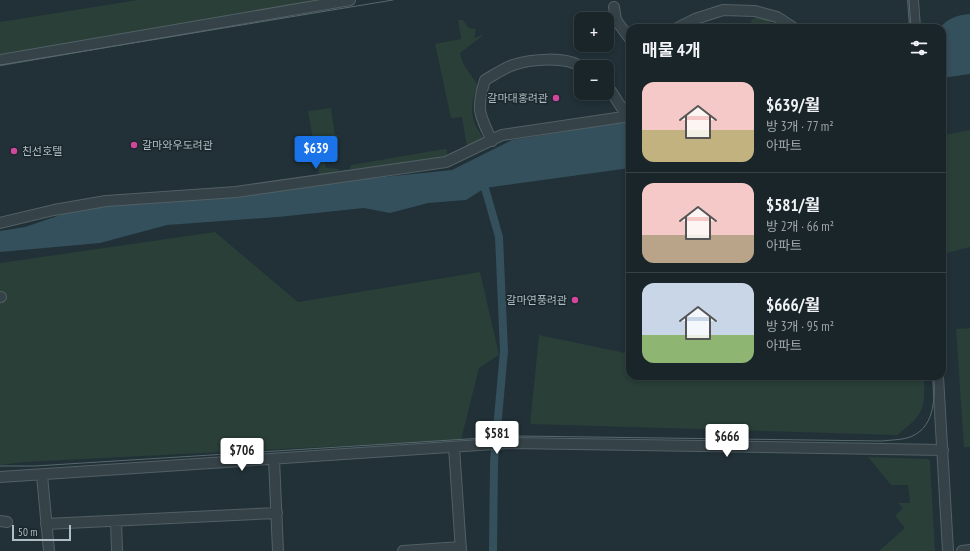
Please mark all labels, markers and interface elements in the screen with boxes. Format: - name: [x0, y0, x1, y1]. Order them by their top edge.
- map controls: [574, 12, 614, 100]
- button: +: [574, 12, 614, 52]
- icon: filters: [908, 37, 930, 59]
- text: 매물 4개: [642, 39, 701, 61]
- button: −: [574, 60, 614, 100]
- place label: 갈마대홍려관: [487, 91, 548, 105]
- marker: 갈마대홍려관: [551, 93, 561, 103]
- text: $639/월: [766, 94, 820, 116]
- icon: home: [674, 98, 722, 146]
- text: 방 3개 · 77 m²: [766, 118, 833, 135]
- pin: $639: [292, 136, 340, 170]
- text: 아파트: [766, 137, 802, 154]
- place label: 갈마와우도려관: [142, 138, 213, 152]
- marker: 갈마와우도려관: [129, 140, 139, 150]
- text: $639: [304, 140, 328, 157]
- place label: 친선호텔: [22, 144, 62, 158]
- marker: 친선호텔: [9, 146, 19, 156]
- text: $581/월: [766, 194, 820, 216]
- icon: home: [674, 199, 722, 247]
- text: 방 2개 · 66 m²: [766, 218, 834, 235]
- text: 아파트: [766, 237, 802, 254]
- place label: 갈마연풍려관: [506, 293, 567, 307]
- text: $666/월: [766, 294, 820, 316]
- marker: 갈마연풍려관: [570, 295, 580, 305]
- icon: home: [674, 299, 722, 347]
- text: 방 3개 · 95 m²: [766, 318, 834, 335]
- text: 아파트: [766, 337, 802, 354]
- pin: $581: [473, 421, 521, 455]
- pin: $666: [703, 424, 751, 458]
- text: $581: [485, 425, 509, 442]
- text: $666: [715, 428, 739, 445]
- pin: $706: [218, 438, 266, 472]
- text: $706: [230, 442, 254, 459]
- scale bar: [12, 523, 71, 542]
- text: 50 m: [18, 525, 37, 539]

